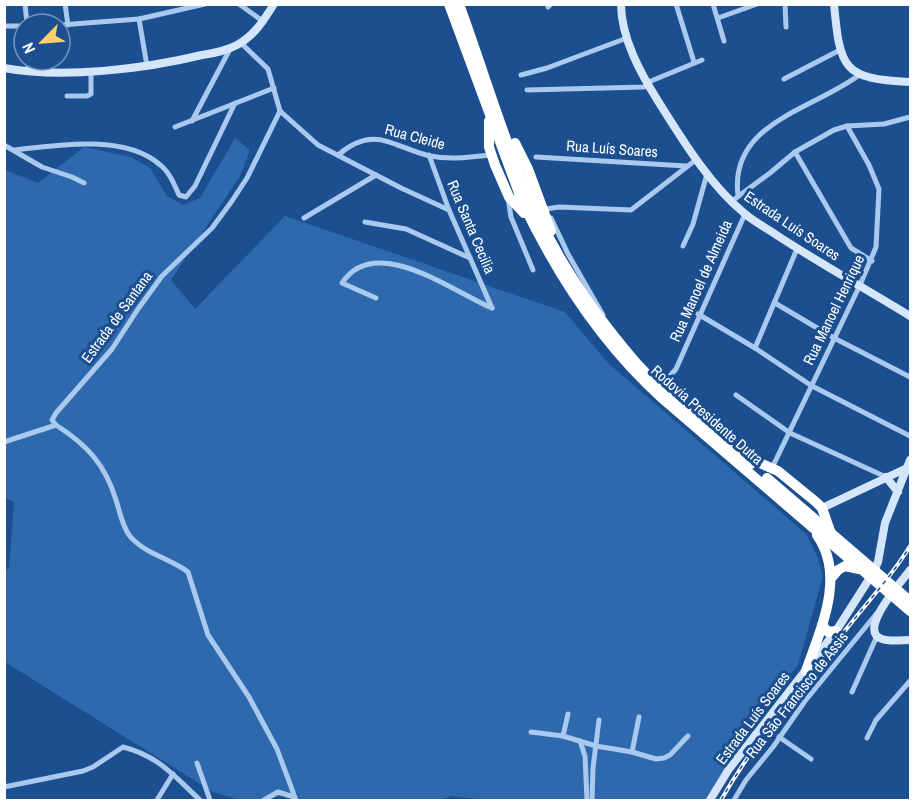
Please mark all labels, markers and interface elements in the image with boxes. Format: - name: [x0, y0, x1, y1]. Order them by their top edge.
- north arrow: [12, 12, 72, 72]
- text: N: [16, 39, 40, 57]
- street label: Rua Cleide: [383, 118, 448, 155]
- street label: Rua Luís Soares: [566, 135, 658, 162]
- street label: Rua Santa Cecilia: [442, 177, 501, 277]
- street label: Estrada Luís Soares: [740, 186, 844, 265]
- street label: Rua Manoel de Almeida: [664, 216, 737, 345]
- street label: Rua Manoel Henrique: [798, 251, 869, 368]
- street label: Estrada de Santana: [76, 266, 157, 367]
- street label: Rodovia Presidente Dutra: [647, 360, 768, 469]
- street label: Rua São Francisco de Assis: [741, 627, 853, 762]
- street label: Estrada Luís Soares: [711, 667, 795, 769]

